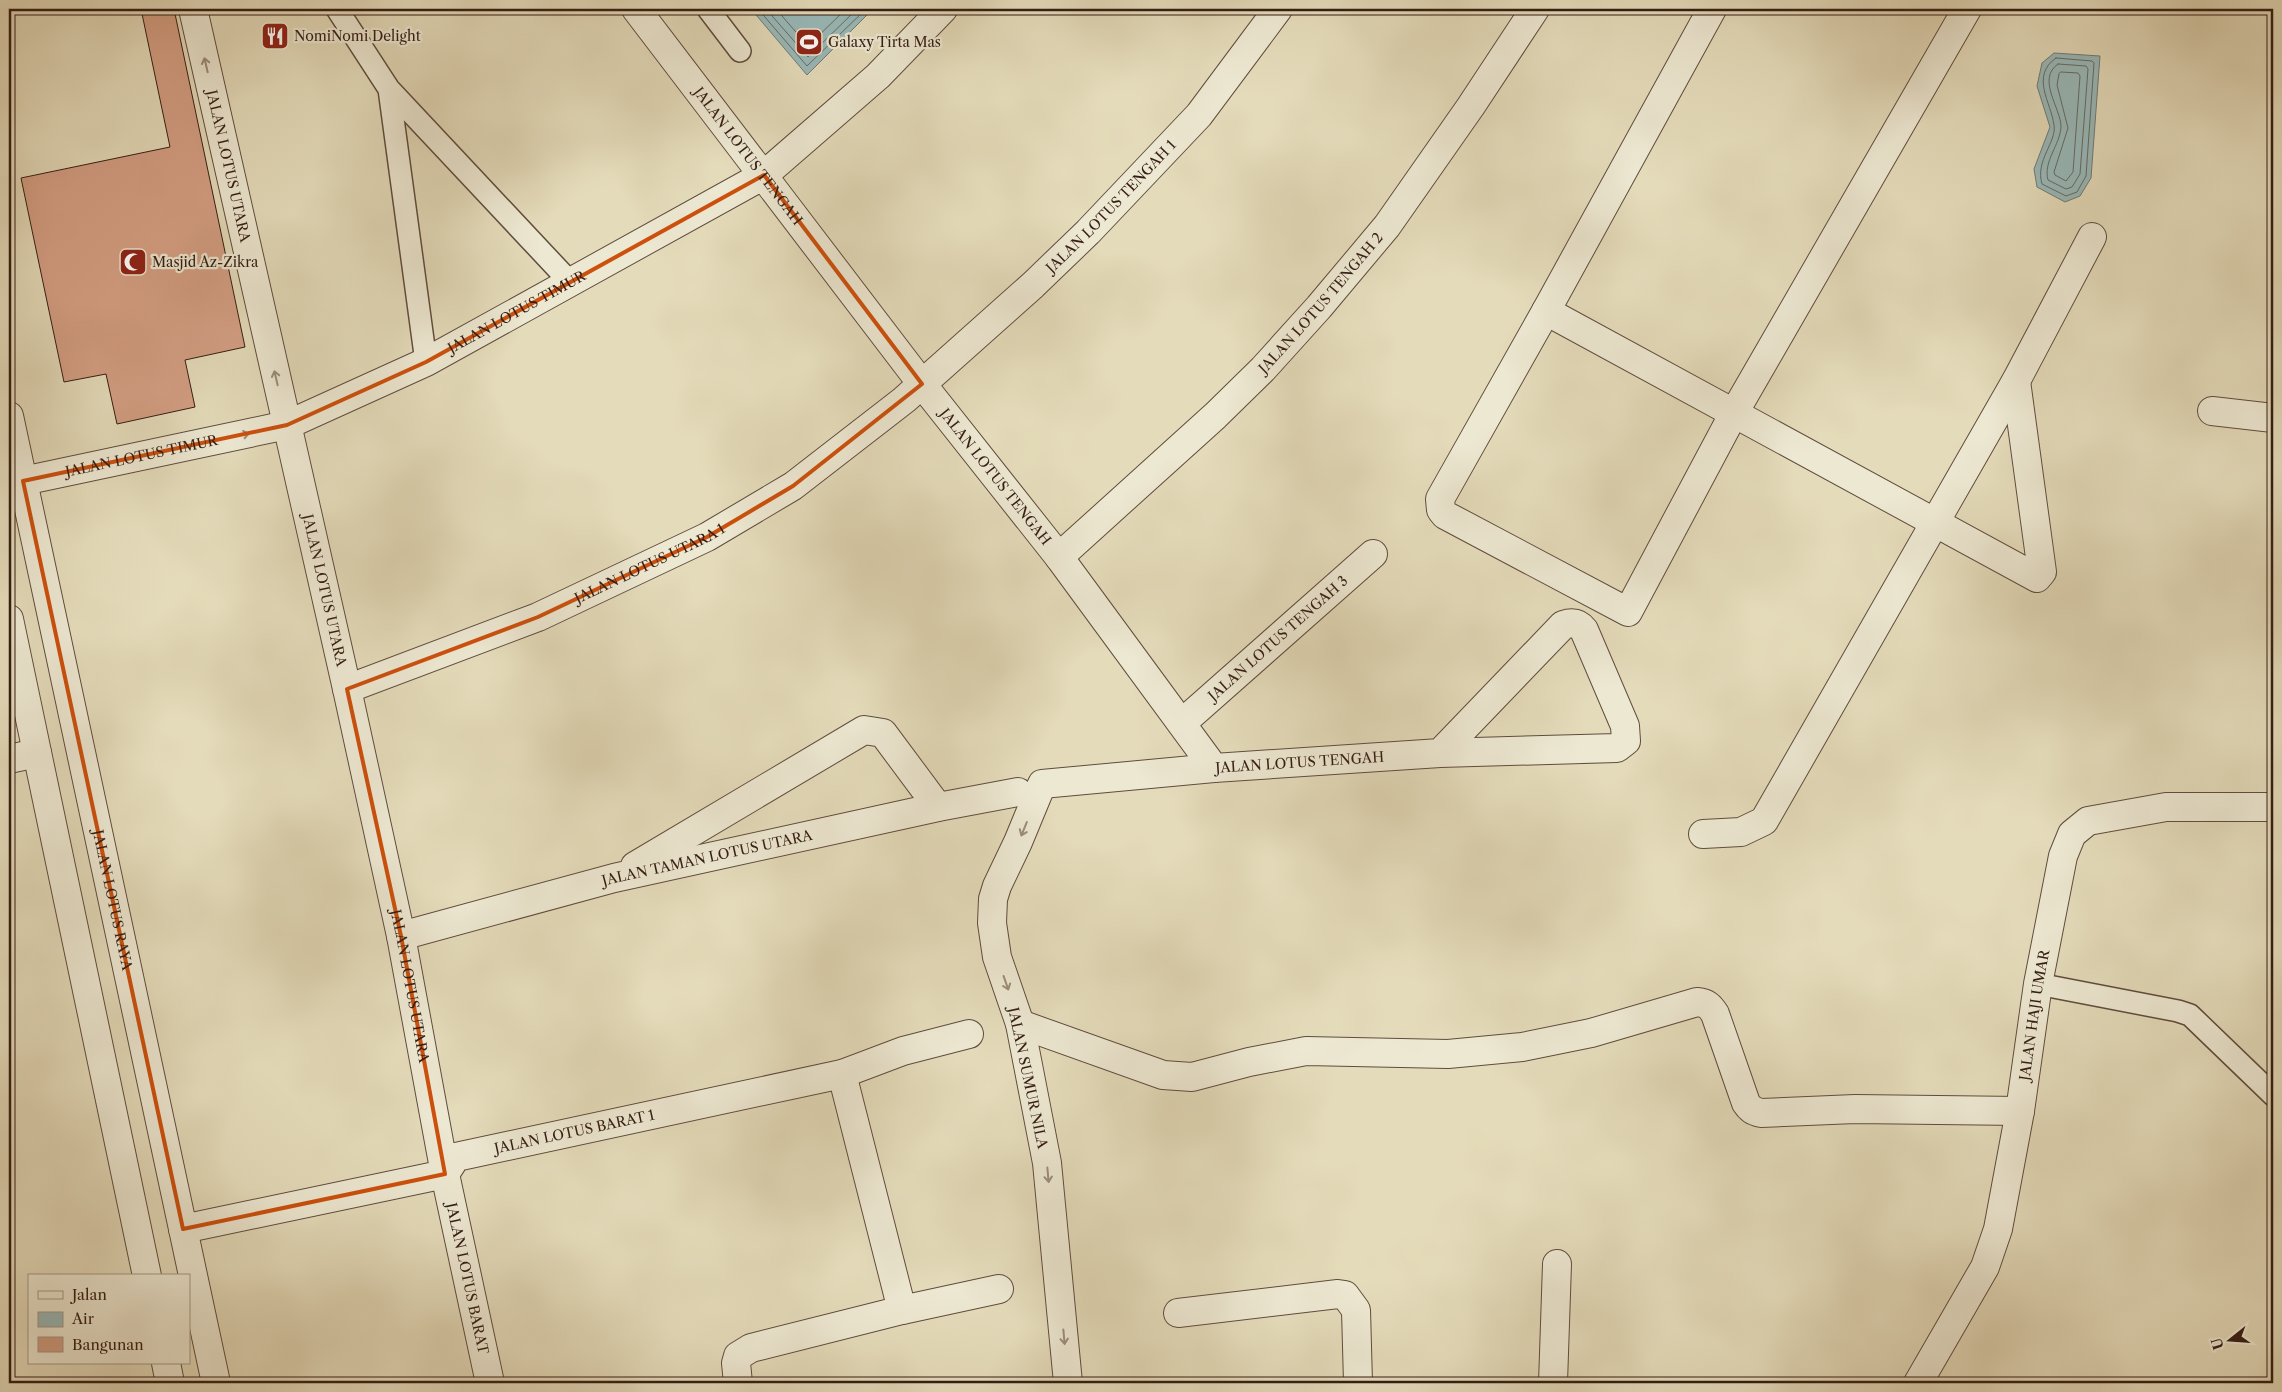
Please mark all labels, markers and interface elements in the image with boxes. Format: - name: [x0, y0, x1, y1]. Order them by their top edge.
- restaurant icon: NomiNomi Delight: [260, 21, 290, 51]
- place label: NomiNomi Delight: [294, 27, 421, 45]
- sports icon: Galaxy Tirta Mas: [794, 27, 824, 57]
- place label: Galaxy Tirta Mas: [828, 33, 941, 51]
- one-way arrow: [201, 58, 210, 74]
- street label: JALAN LOTUS TENGAH: [689, 82, 807, 229]
- street label: JALAN LOTUS UTARA: [202, 86, 255, 245]
- street label: JALAN LOTUS TENGAH 1: [1041, 136, 1180, 278]
- street label: JALAN LOTUS TENGAH 2: [1253, 229, 1387, 379]
- mosque icon: Masjid Az-Zikra: [118, 247, 148, 277]
- place label: Masjid Az-Zikra: [152, 253, 259, 271]
- street label: JALAN LOTUS TIMUR: [443, 266, 589, 358]
- one-way arrow: [271, 370, 280, 386]
- street label: JALAN LOTUS TENGAH: [935, 403, 1055, 549]
- one-way arrow: [233, 430, 249, 439]
- street label: JALAN LOTUS TIMUR: [62, 431, 220, 481]
- street label: JALAN LOTUS UTARA: [298, 510, 351, 669]
- street label: JALAN LOTUS UTARA 1: [570, 519, 728, 608]
- street label: JALAN LOTUS TENGAH 3: [1203, 572, 1351, 706]
- street label: JALAN LOTUS TENGAH: [1213, 748, 1385, 777]
- one-way arrow: [1019, 821, 1028, 836]
- street label: JALAN LOTUS RAYA: [88, 826, 137, 973]
- street label: JALAN TAMAN LOTUS UTARA: [598, 826, 815, 890]
- street label: JALAN LOTUS UTARA: [386, 906, 433, 1065]
- street label: JALAN HAJI UMAR: [2015, 948, 2054, 1084]
- one-way arrow: [1002, 975, 1011, 990]
- street label: JALAN SUMUR NILA: [1004, 1004, 1052, 1151]
- street label: JALAN LOTUS BARAT 1: [491, 1106, 656, 1158]
- one-way arrow: [1043, 1167, 1053, 1183]
- street label: JALAN LOTUS BARAT: [442, 1199, 493, 1356]
- legend: [28, 1274, 190, 1364]
- text: Jalan: [70, 1285, 107, 1304]
- text: Air: [71, 1309, 95, 1328]
- north arrow: [2204, 1314, 2254, 1364]
- one-way arrow: [1060, 1329, 1069, 1345]
- text: Bangunan: [72, 1335, 144, 1354]
- text: U: [2207, 1335, 2228, 1352]

